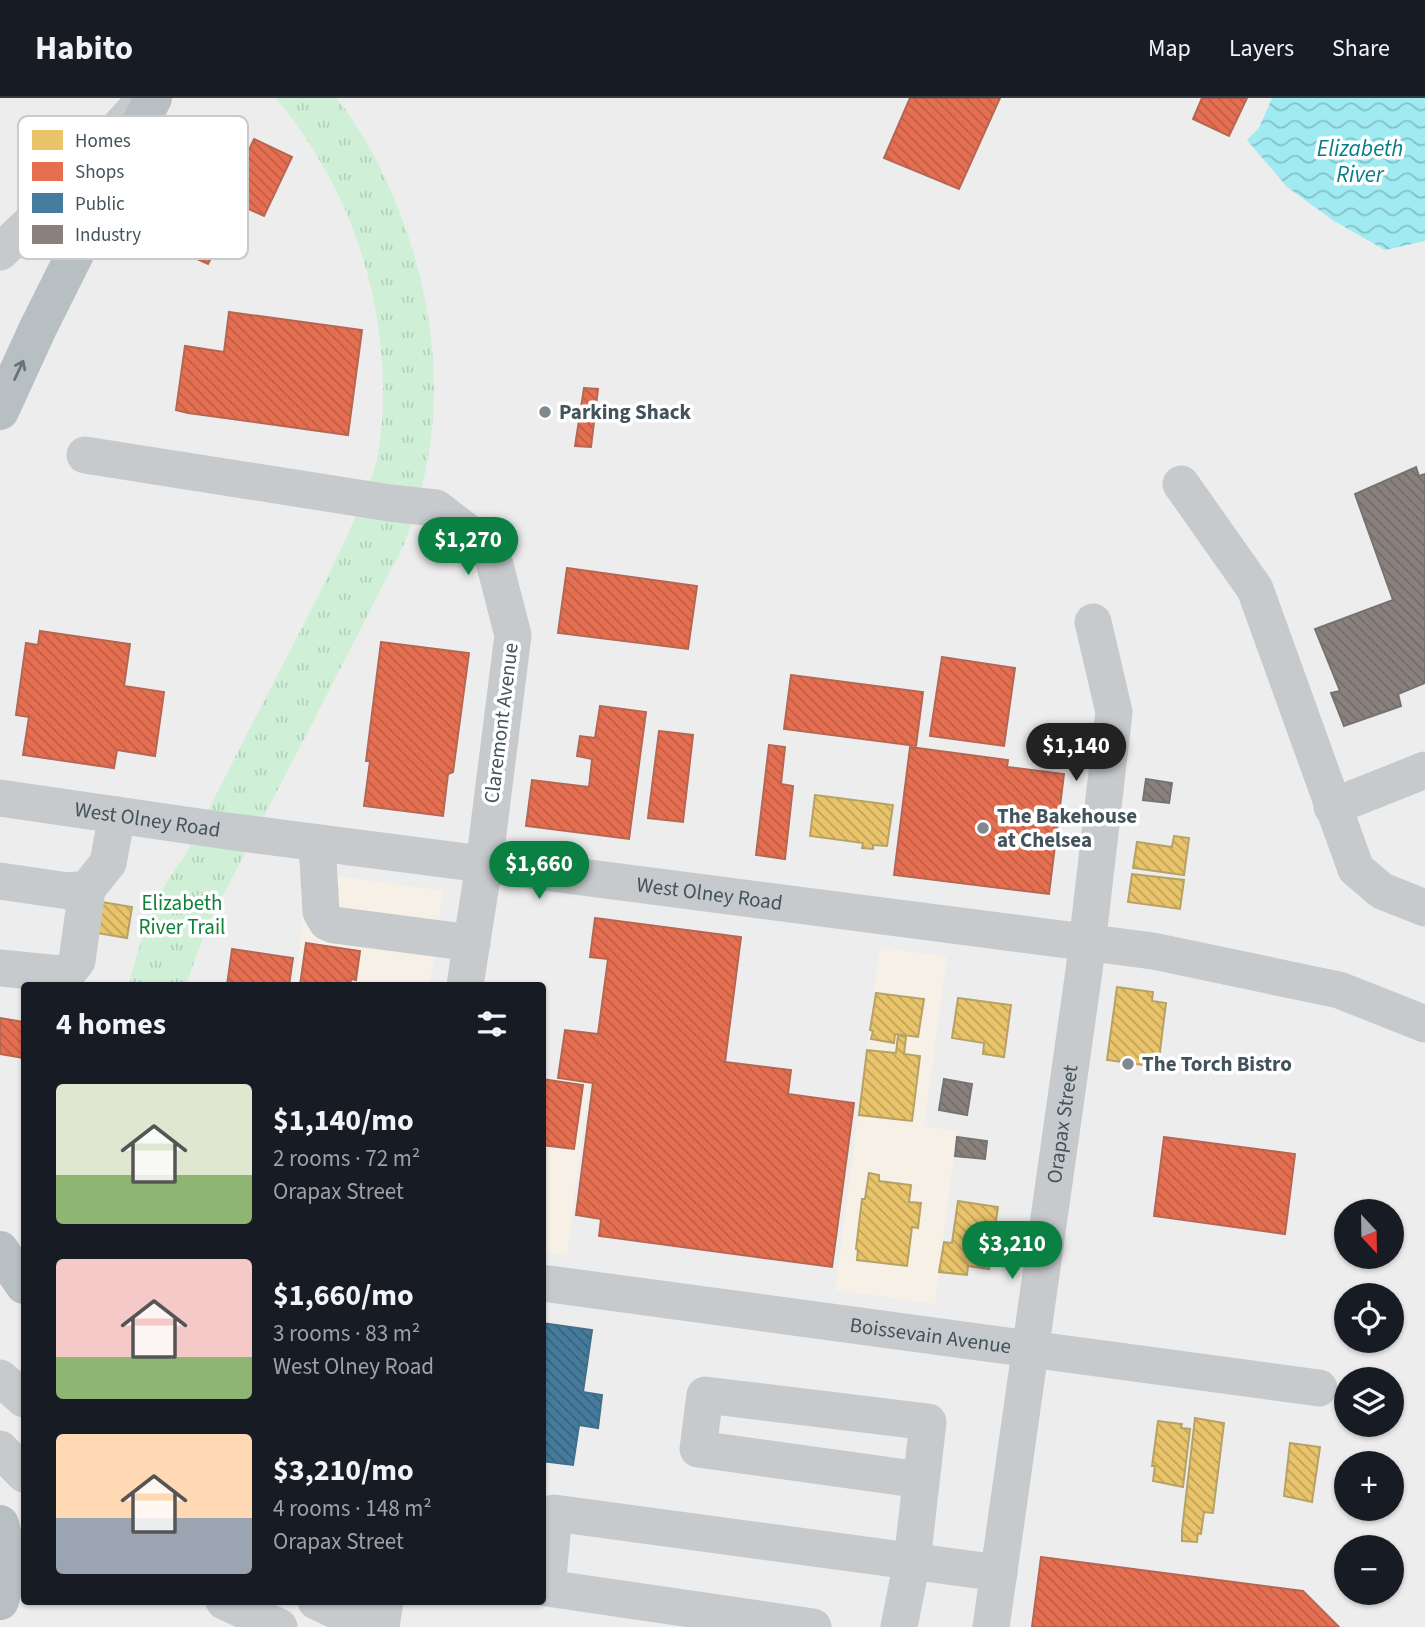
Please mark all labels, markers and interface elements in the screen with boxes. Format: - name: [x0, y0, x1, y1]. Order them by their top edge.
- text: Habito: [35, 25, 133, 72]
- text: Map: [1148, 31, 1191, 66]
- text: Layers: [1229, 31, 1294, 66]
- text: Share: [1332, 31, 1390, 66]
- legend: [18, 116, 248, 259]
- text: Homes: [75, 128, 131, 155]
- water label: Elizabeth River: [1317, 132, 1403, 191]
- text: Shops: [75, 159, 124, 186]
- text: Public: [75, 191, 125, 218]
- text: Industry: [75, 222, 141, 249]
- one-way arrow: [13, 360, 26, 381]
- place label: Parking Shack: [559, 397, 692, 427]
- marker: Parking Shack: [537, 404, 553, 420]
- pin: $1,270: [411, 518, 525, 577]
- text: $1,270: [434, 523, 502, 556]
- street label: Claremont Avenue: [476, 641, 526, 805]
- pin: $1,140: [1019, 724, 1133, 783]
- text: $1,140: [1042, 729, 1110, 762]
- street label: West Olney Road: [73, 794, 222, 845]
- place label: The Bakehouse at Chelsea: [997, 801, 1137, 855]
- marker: The Bakehouse at Chelsea: [975, 820, 991, 836]
- pin: $1,660: [482, 842, 596, 901]
- text: $1,660: [505, 847, 573, 880]
- street label: West Olney Road: [635, 869, 784, 918]
- park label: Elizabeth River Trail: [139, 888, 225, 942]
- text: 4 homes: [56, 1003, 166, 1046]
- icon: filters: [473, 1005, 511, 1043]
- place label: The Torch Bistro: [1142, 1049, 1292, 1079]
- marker: The Torch Bistro: [1120, 1056, 1136, 1072]
- street label: Orapax Street: [1039, 1063, 1086, 1185]
- text: $1,140/mo: [273, 1099, 414, 1142]
- icon: home: [112, 1112, 196, 1196]
- text: 2 rooms · 72 m²: [273, 1142, 420, 1175]
- text: Orapax Street: [273, 1175, 404, 1208]
- north arrow: [1334, 1199, 1404, 1269]
- map controls: [1334, 1199, 1404, 1605]
- pin: $3,210: [955, 1222, 1069, 1281]
- text: $3,210: [978, 1227, 1046, 1260]
- text: $1,660/mo: [273, 1274, 414, 1317]
- button: locate: [1334, 1283, 1404, 1353]
- icon: home: [112, 1287, 196, 1371]
- street label: Boissevain Avenue: [848, 1310, 1013, 1361]
- text: 3 rooms · 83 m²: [273, 1317, 420, 1350]
- text: West Olney Road: [273, 1350, 434, 1383]
- button: layers: [1334, 1367, 1404, 1437]
- text: $3,210/mo: [273, 1449, 414, 1492]
- button: +: [1334, 1451, 1404, 1521]
- icon: home: [112, 1462, 196, 1546]
- text: 4 rooms · 148 m²: [273, 1492, 432, 1525]
- text: Orapax Street: [273, 1525, 404, 1558]
- button: −: [1334, 1535, 1404, 1605]

